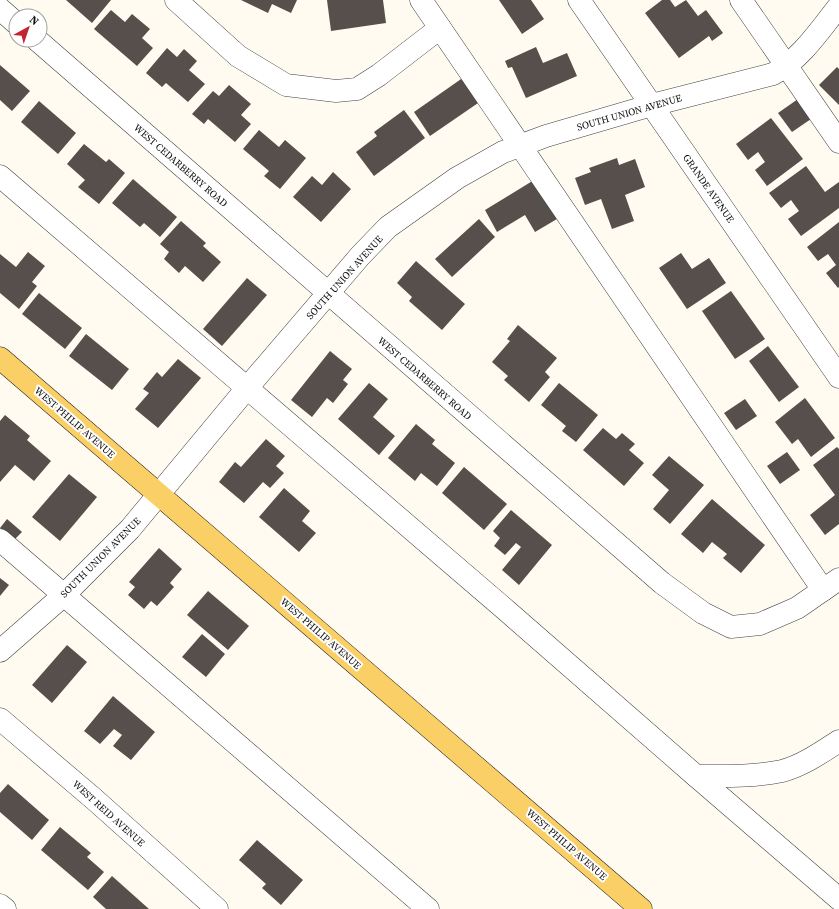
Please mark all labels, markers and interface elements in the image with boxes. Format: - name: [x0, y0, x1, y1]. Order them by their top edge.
- north arrow: [8, 8, 48, 48]
- text: N: [26, 12, 42, 29]
- street label: SOUTH UNION AVENUE: [575, 91, 683, 134]
- street label: WEST CEDARBERRY ROAD: [131, 121, 230, 210]
- street label: GRANDE AVENUE: [680, 151, 737, 225]
- street label: SOUTH UNION AVENUE: [303, 233, 385, 322]
- street label: WEST CEDARBERRY ROAD: [375, 334, 474, 423]
- street label: WEST PHILIP AVENUE: [32, 384, 118, 461]
- street label: SOUTH UNION AVENUE: [57, 514, 143, 600]
- street label: WEST PHILIP AVENUE: [278, 595, 364, 672]
- street label: WEST REID AVENUE: [70, 777, 148, 849]
- street label: WEST PHILIP AVENUE: [524, 806, 610, 883]

